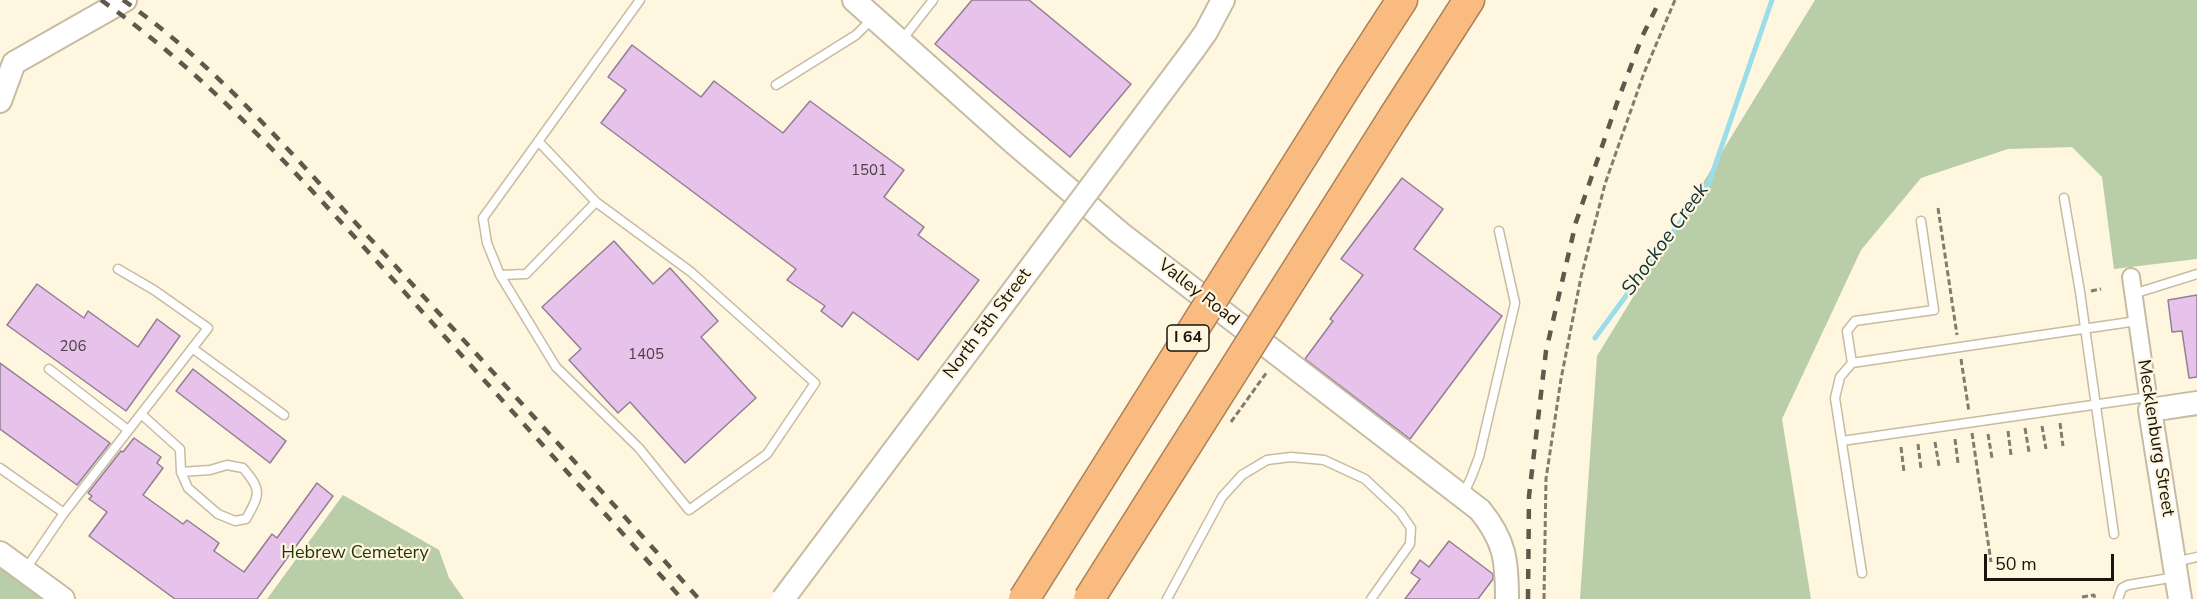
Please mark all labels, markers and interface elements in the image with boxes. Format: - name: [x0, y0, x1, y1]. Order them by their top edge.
- house number: 1501: [851, 162, 887, 180]
- water label: Shockoe Creek: [1617, 179, 1715, 301]
- street label: Valley Road: [1153, 255, 1243, 331]
- street label: North 5th Street: [940, 265, 1036, 383]
- road number: I 64: [1167, 325, 1209, 351]
- house number: 206: [60, 338, 86, 356]
- house number: 1405: [628, 346, 664, 364]
- street label: Mecklenburg Street: [2132, 358, 2178, 518]
- scale bar: [1987, 542, 2118, 580]
- park label: Hebrew Cemetery: [281, 543, 429, 565]
- text: 50 m: [1995, 552, 2037, 576]

